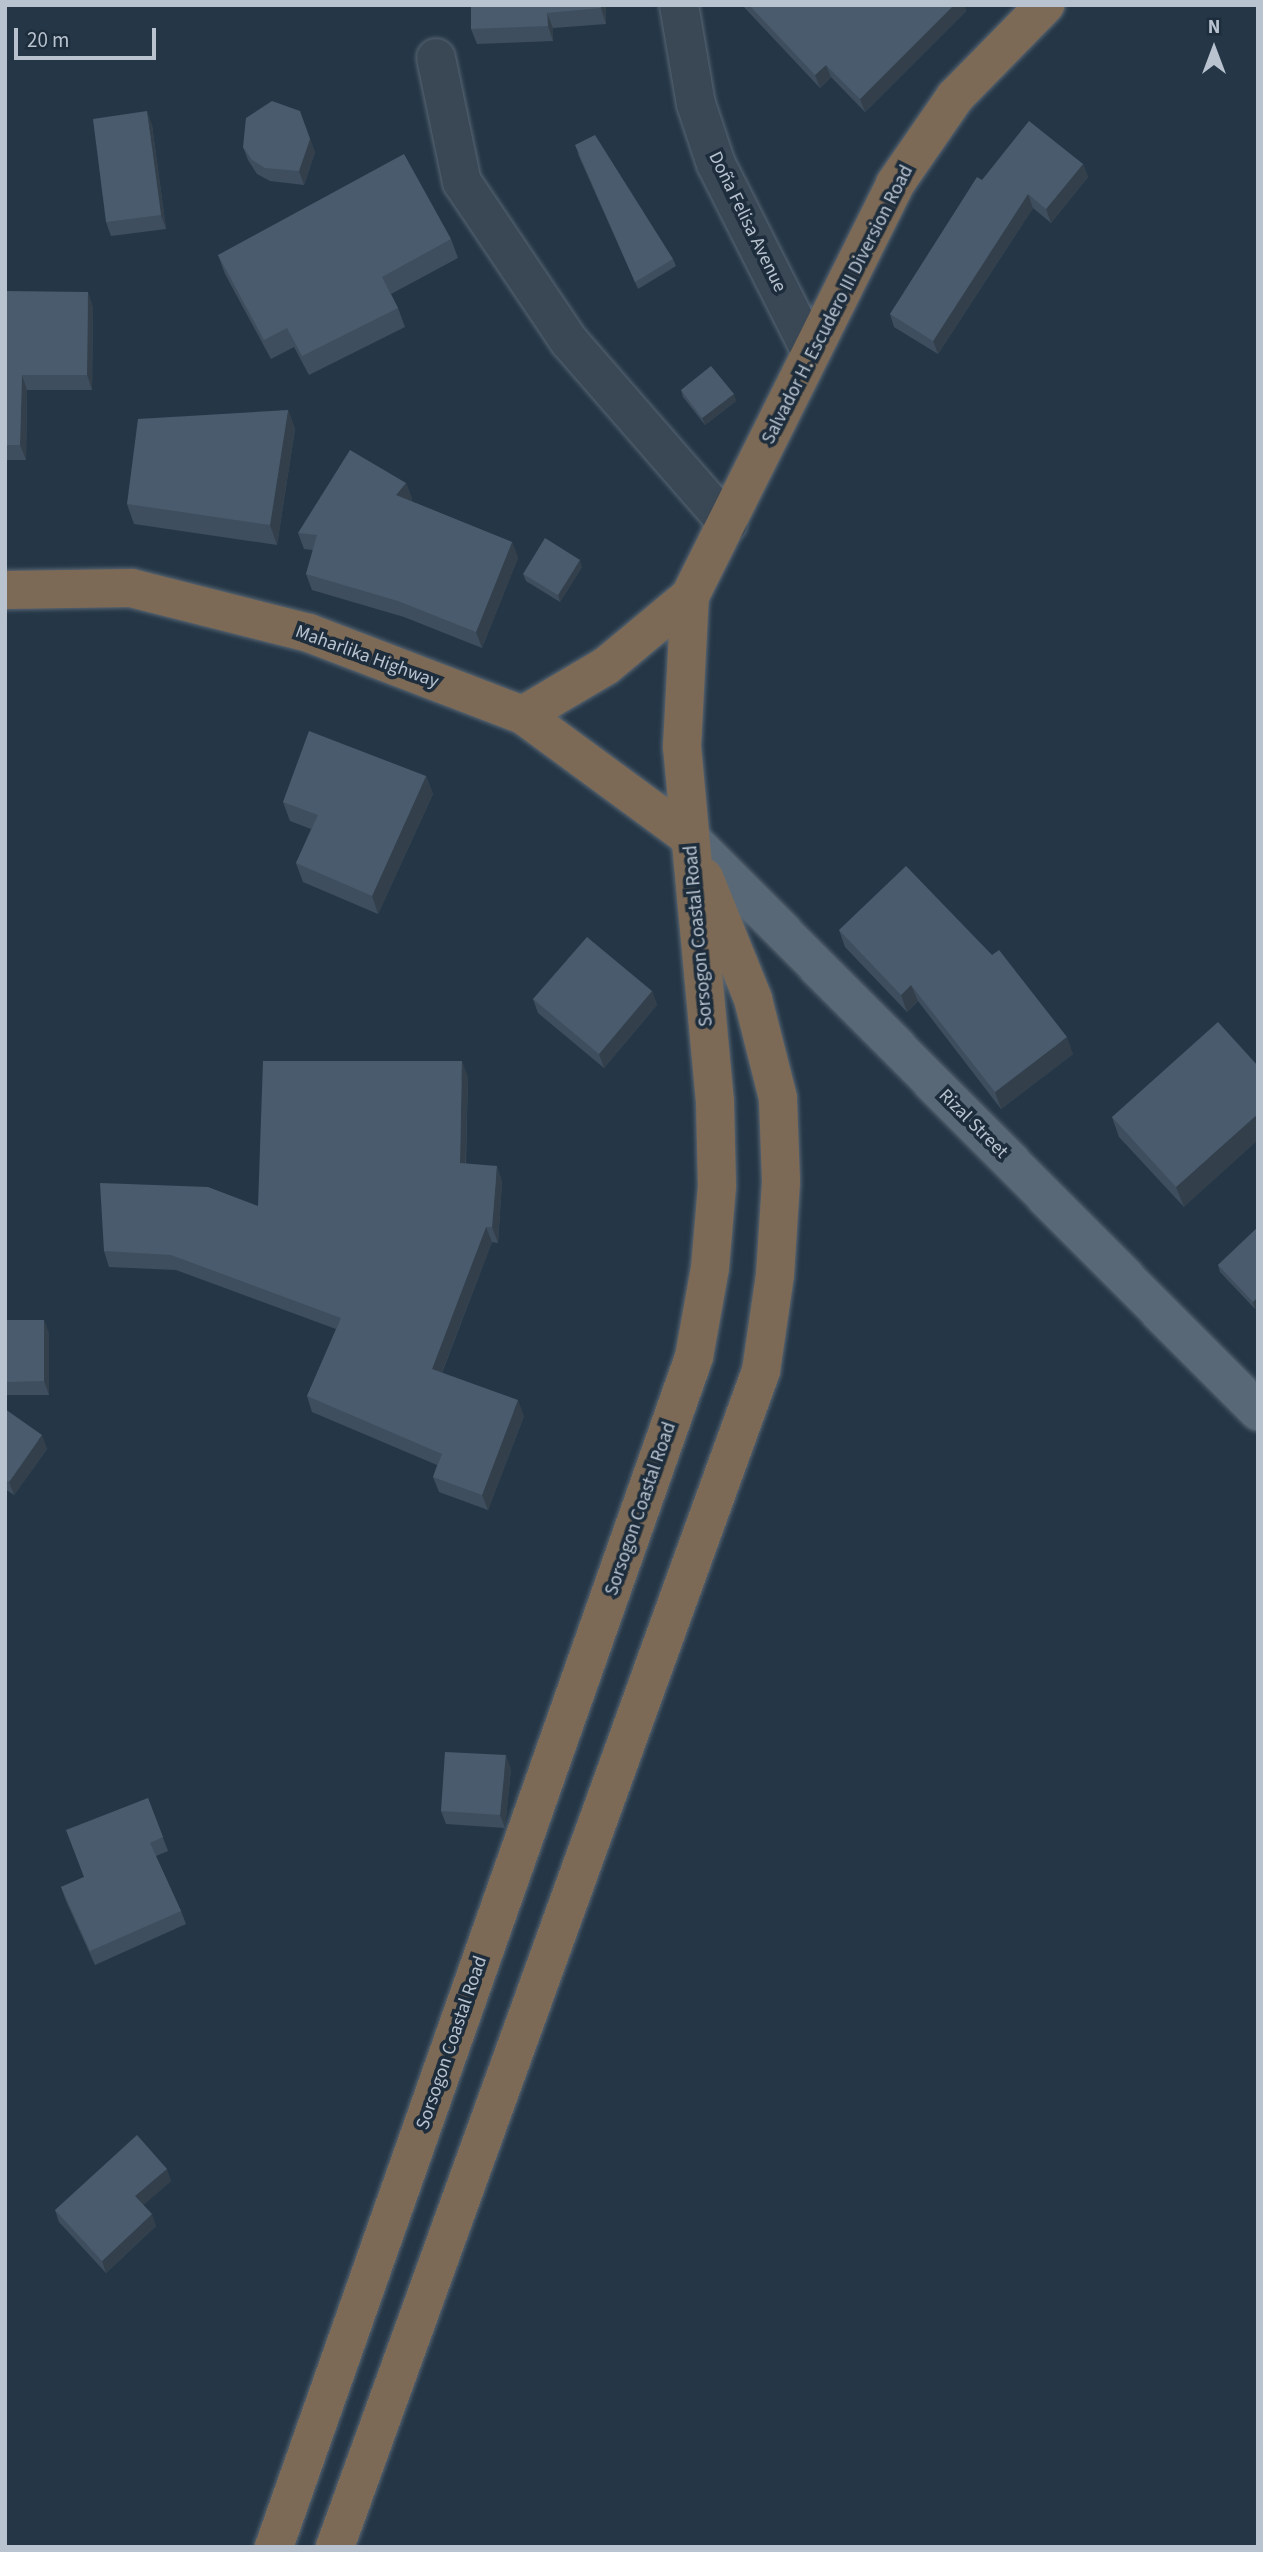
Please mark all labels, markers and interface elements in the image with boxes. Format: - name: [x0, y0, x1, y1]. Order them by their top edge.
- scale bar: [18, 14, 159, 58]
- north arrow: [1179, 14, 1249, 84]
- text: N: [1208, 14, 1220, 41]
- text: 20 m: [27, 25, 69, 55]
- street label: Doña Felisa Avenue: [703, 148, 791, 296]
- street label: Salvador H. Escudero III Diversion Road: [757, 162, 919, 448]
- street label: Maharlika Highway: [292, 620, 442, 694]
- street label: Sorsogon Coastal Road: [680, 844, 718, 1028]
- street label: Rizal Street: [933, 1084, 1013, 1164]
- street label: Sorsogon Coastal Road: [601, 1419, 681, 1599]
- street label: Sorsogon Coastal Road: [412, 1953, 492, 2133]

